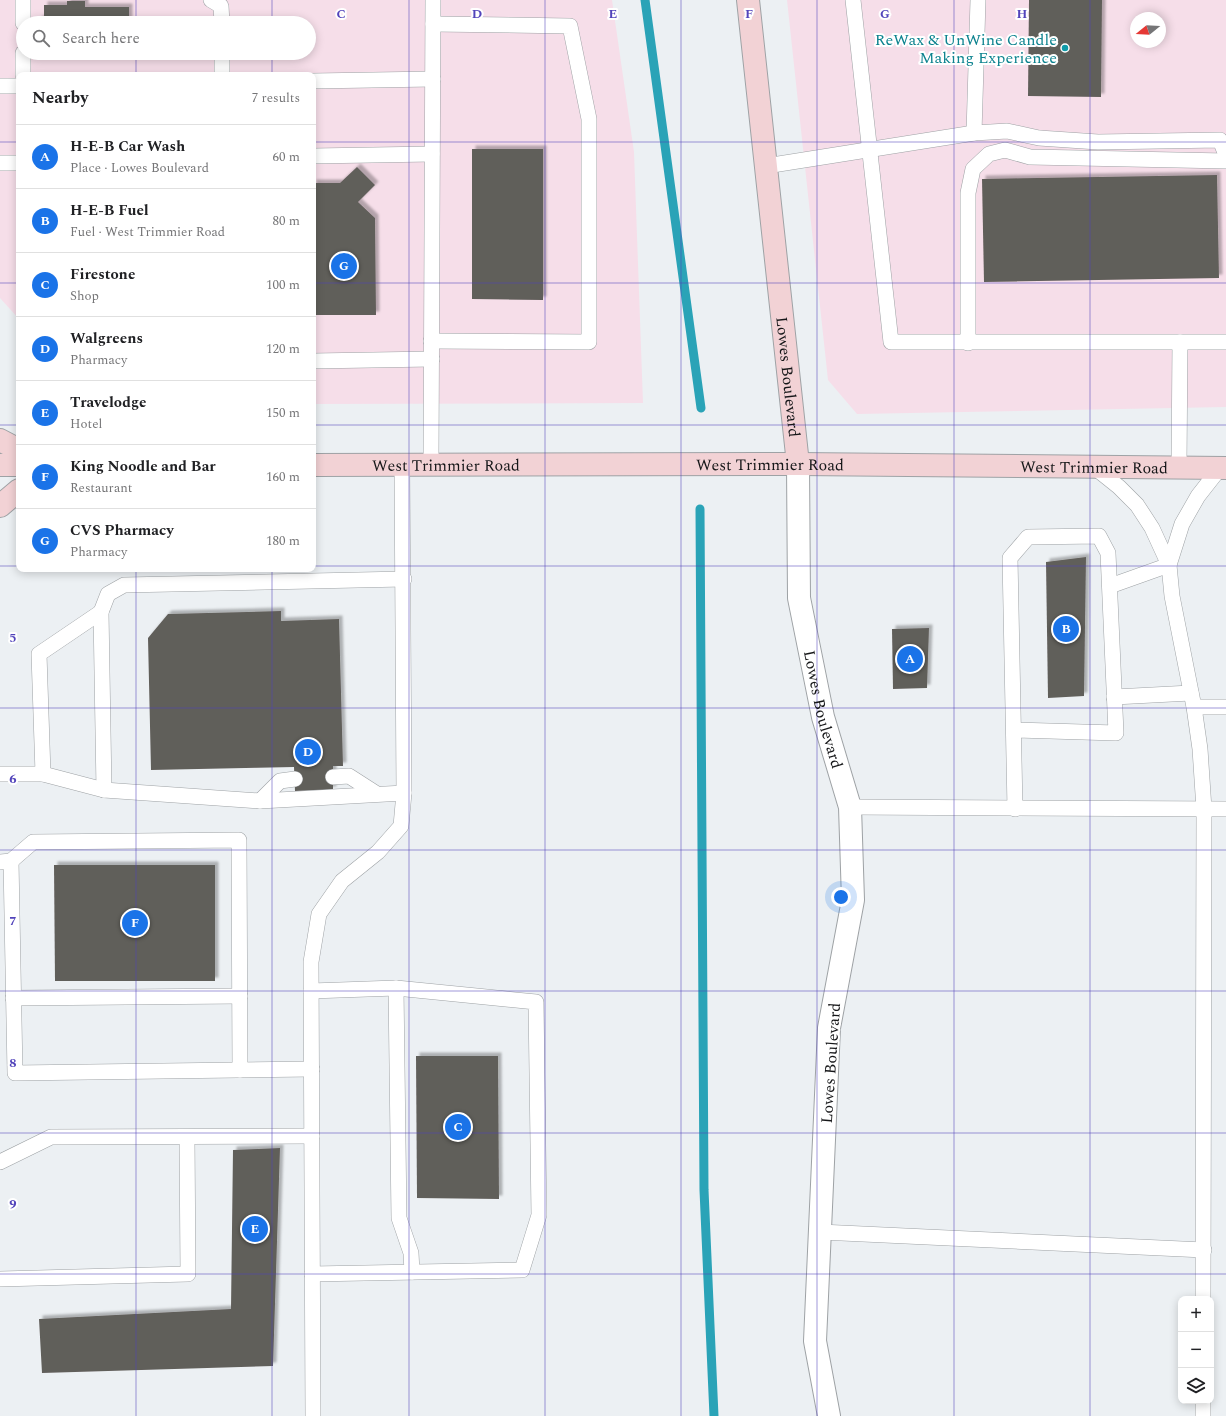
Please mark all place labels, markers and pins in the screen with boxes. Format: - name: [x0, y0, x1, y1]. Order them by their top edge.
- place label: ReWax & UnWine Candle Making Experience: [875, 28, 1057, 70]
- marker: ReWax & UnWine Candle Making Experience: [1060, 43, 1070, 53]
- pin: G: [331, 251, 357, 281]
- pin: B: [1053, 614, 1079, 644]
- pin: A: [897, 644, 923, 674]
- pin: D: [295, 737, 321, 767]
- pin: F: [122, 908, 148, 938]
- pin: C: [445, 1112, 471, 1142]
- pin: E: [242, 1214, 268, 1244]

